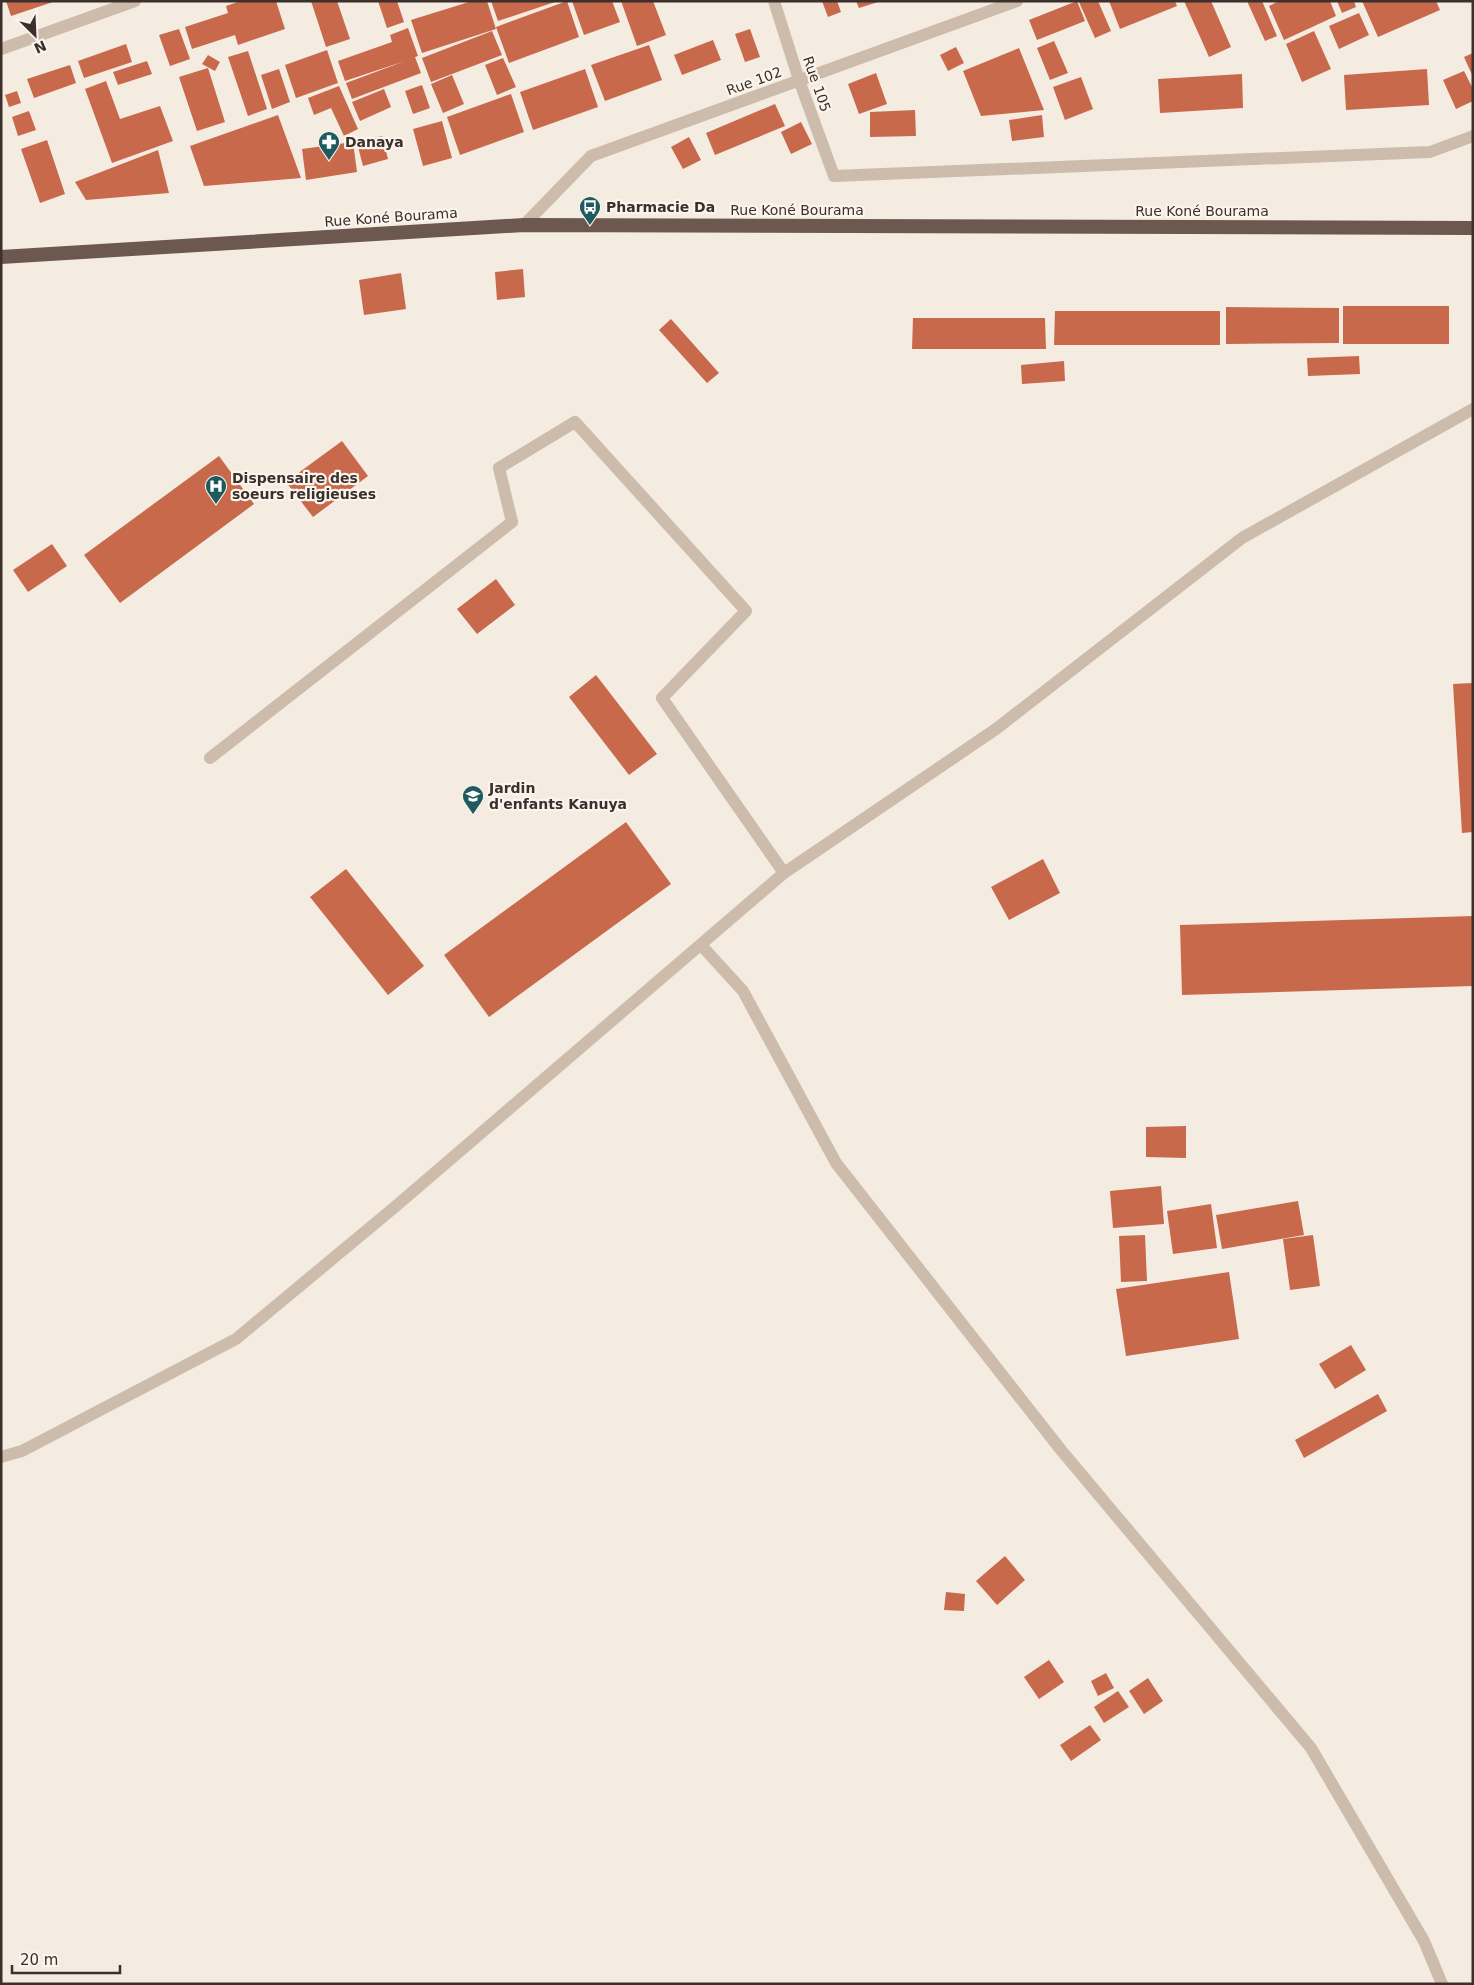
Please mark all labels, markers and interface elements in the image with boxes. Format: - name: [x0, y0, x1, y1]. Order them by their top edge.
- north arrow: [10, 10, 60, 60]
- text: N: [32, 37, 49, 57]
- street label: Rue 105: [800, 54, 834, 114]
- street label: Rue 102: [724, 64, 784, 98]
- pharmacy icon: Danaya: [317, 130, 341, 161]
- place label: Danaya: [345, 134, 404, 150]
- bus stop icon: Pharmacie Da: [578, 195, 602, 226]
- place label: Pharmacie Da: [606, 199, 715, 215]
- street label: Rue Koné Bourama: [730, 202, 864, 218]
- street label: Rue Koné Bourama: [1135, 203, 1269, 219]
- street label: Rue Koné Bourama: [324, 204, 458, 230]
- place label: Dispensaire des soeurs religieuses: [232, 470, 376, 502]
- hospital icon: Dispensaire des soeurs religieuses: [204, 474, 228, 505]
- place label: Jardin d'enfants Kanuya: [488, 780, 627, 812]
- school or university icon: Jardin d'enfants Kanuya: [461, 784, 485, 815]
- scale bar: [12, 1942, 120, 1974]
- text: 20 m: [20, 1951, 58, 1969]

